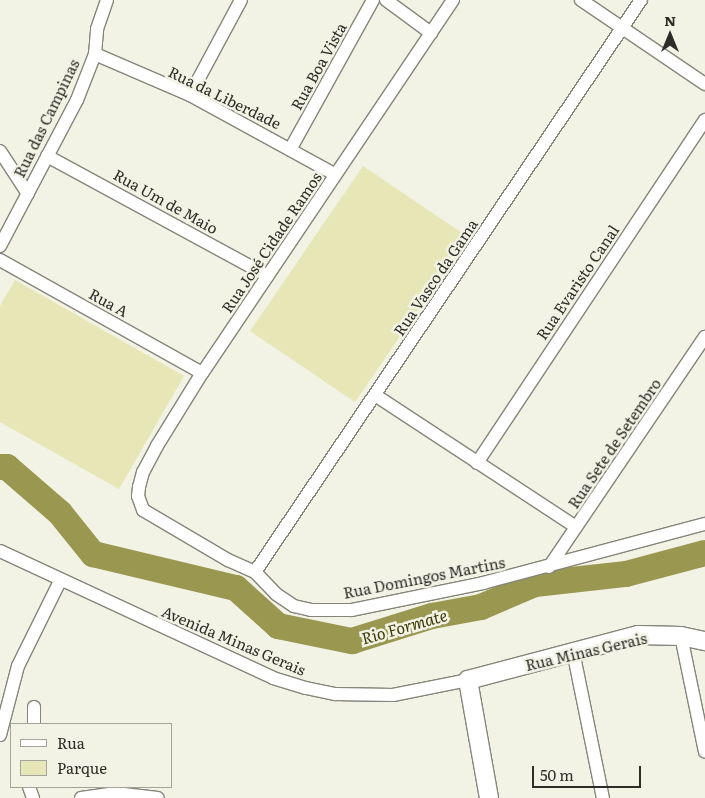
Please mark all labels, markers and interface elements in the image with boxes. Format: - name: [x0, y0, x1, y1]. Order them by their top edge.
- north arrow: [645, 10, 695, 60]
- text: N: [664, 10, 676, 30]
- street label: Rua Boa Vista: [287, 19, 349, 113]
- street label: Rua das Campinas: [10, 56, 82, 180]
- street label: Rua da Liberdade: [166, 62, 284, 132]
- street label: Rua Um de Maio: [111, 165, 221, 237]
- street label: Rua José Cidade Ramos: [217, 168, 325, 316]
- street label: Rua Vasco da Gama: [389, 215, 481, 339]
- street label: Rua Evaristo Canal: [532, 221, 622, 343]
- street label: Rua A: [86, 284, 132, 320]
- street label: Rua Sete de Setembro: [564, 375, 664, 511]
- street label: Rua Domingos Martins: [342, 553, 506, 601]
- street label: Avenida Minas Gerais: [159, 602, 309, 678]
- water label: Rio Formate: [359, 605, 449, 647]
- street label: Rua Minas Gerais: [523, 628, 649, 674]
- legend: [10, 723, 172, 788]
- text: Rua: [57, 731, 85, 754]
- text: Parque: [57, 756, 107, 779]
- scale bar: [535, 756, 644, 788]
- text: 50 m: [540, 763, 574, 786]

